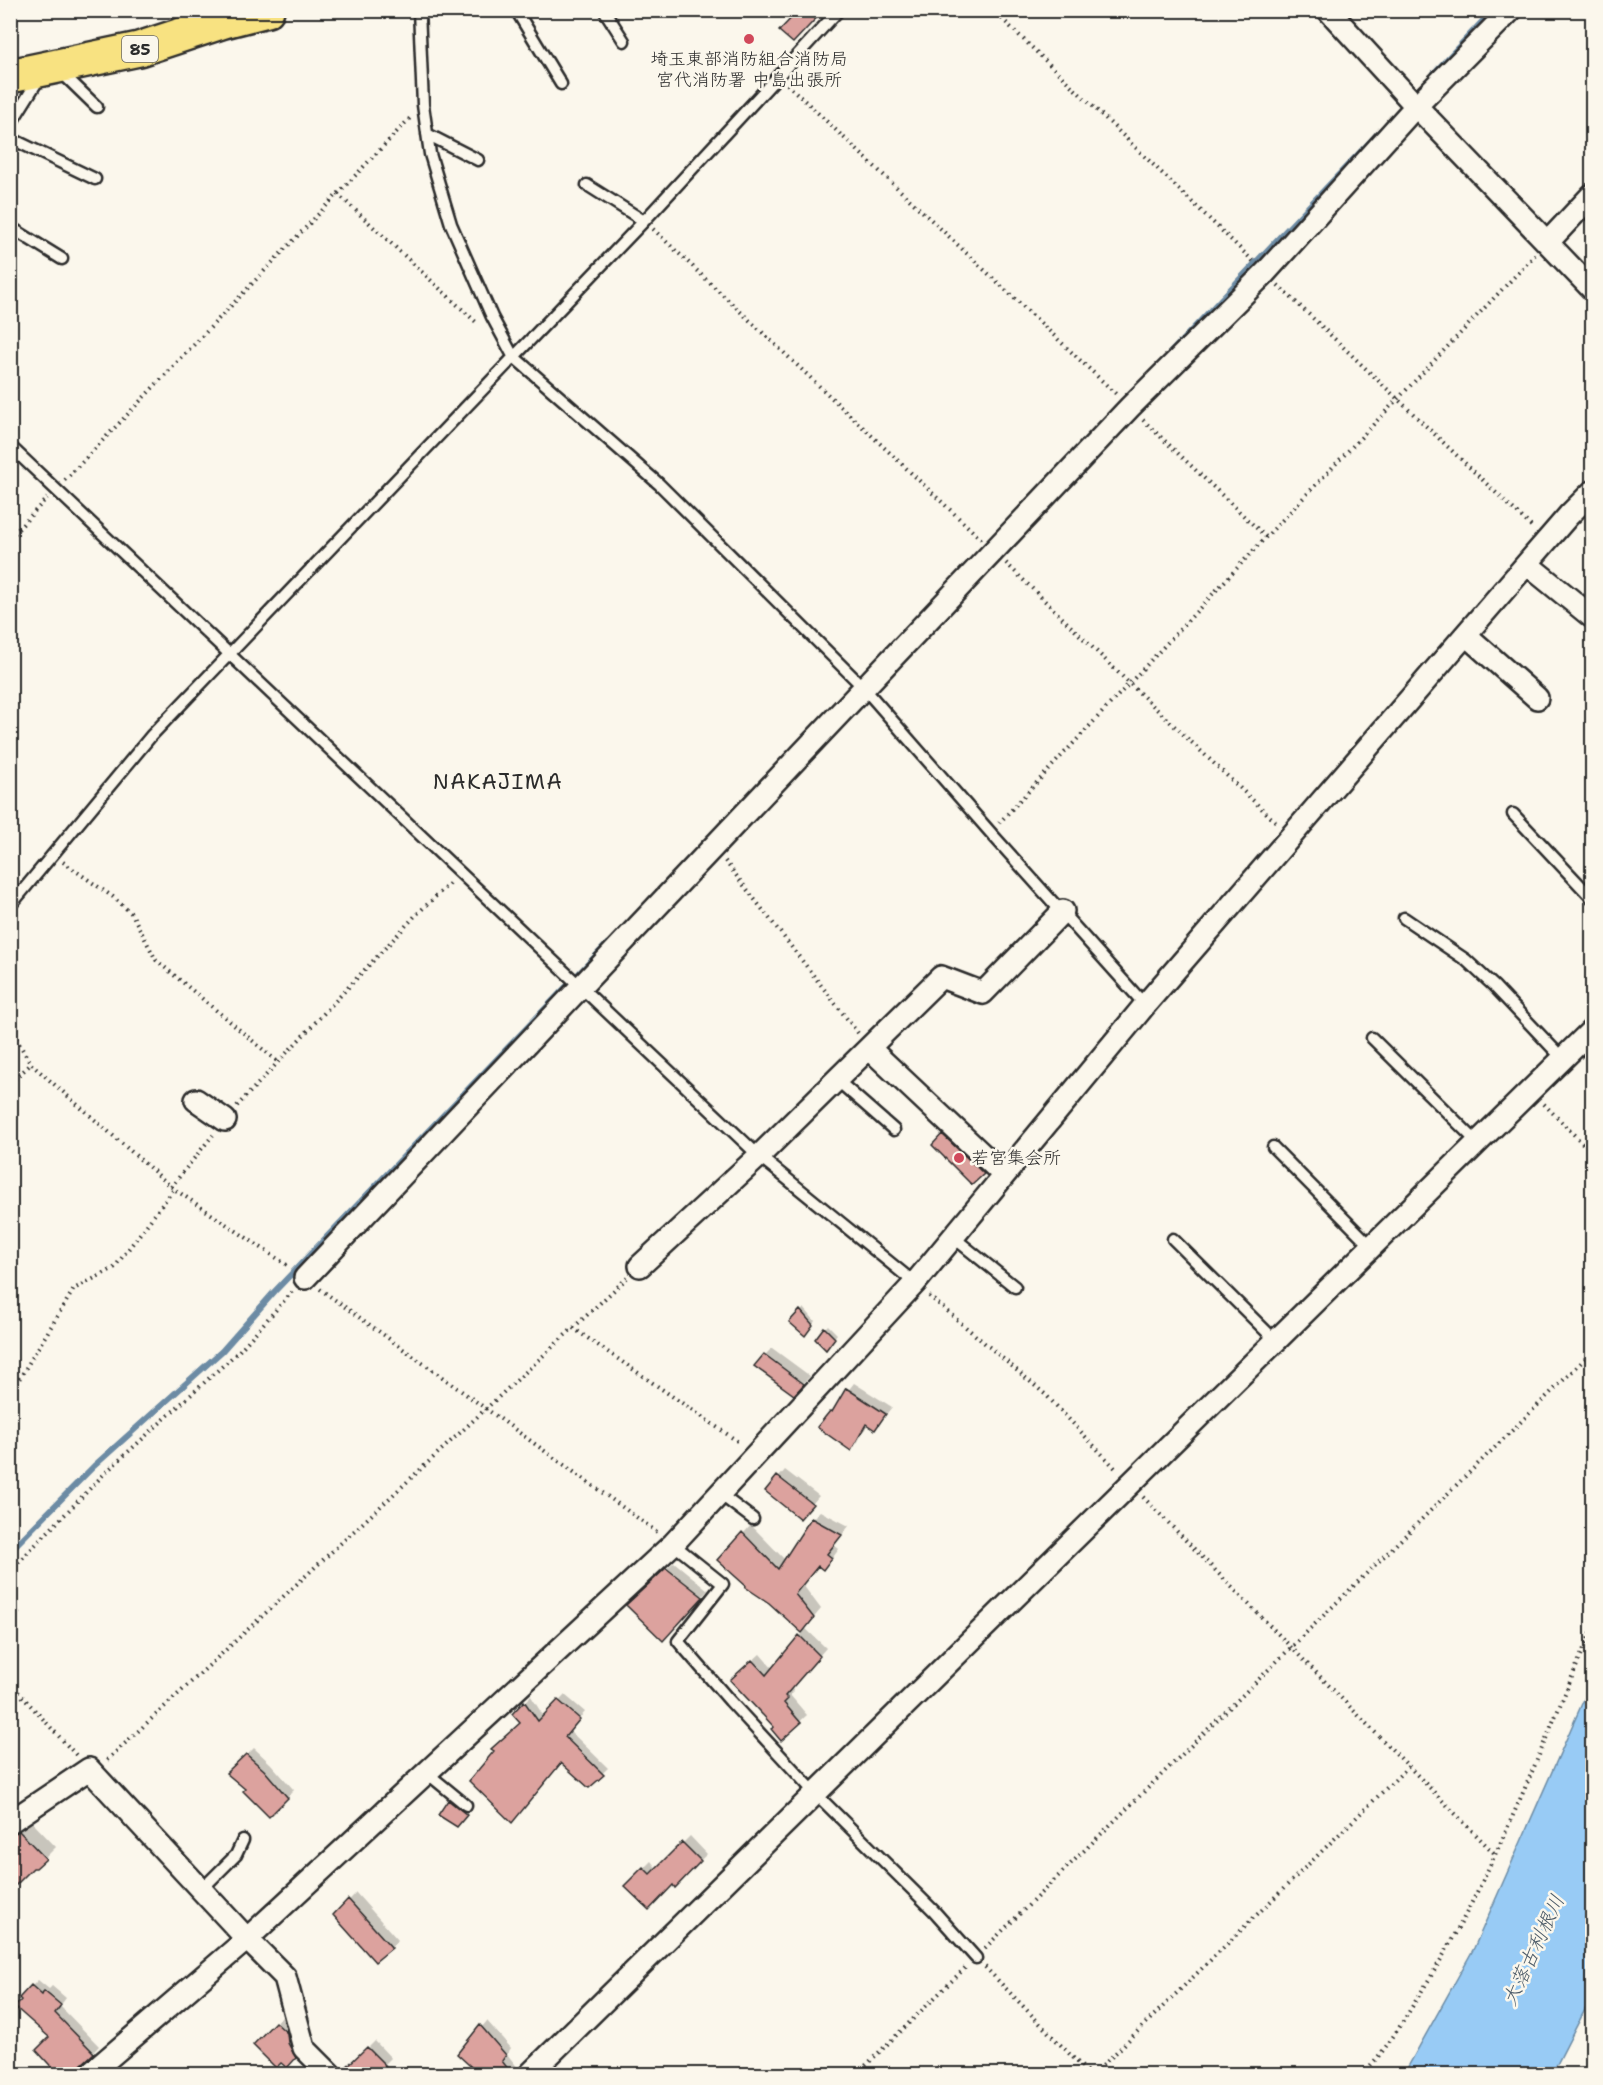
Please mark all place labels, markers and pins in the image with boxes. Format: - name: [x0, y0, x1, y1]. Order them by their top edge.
- marker: 埼玉東部消防組合消防局 宮代消防署 中島出張所: [742, 32, 756, 46]
- place label: 埼玉東部消防組合消防局 宮代消防署 中島出張所: [650, 47, 848, 92]
- place label: 若宮集会所: [971, 1146, 1061, 1170]
- marker: 若宮集会所: [952, 1151, 966, 1165]

